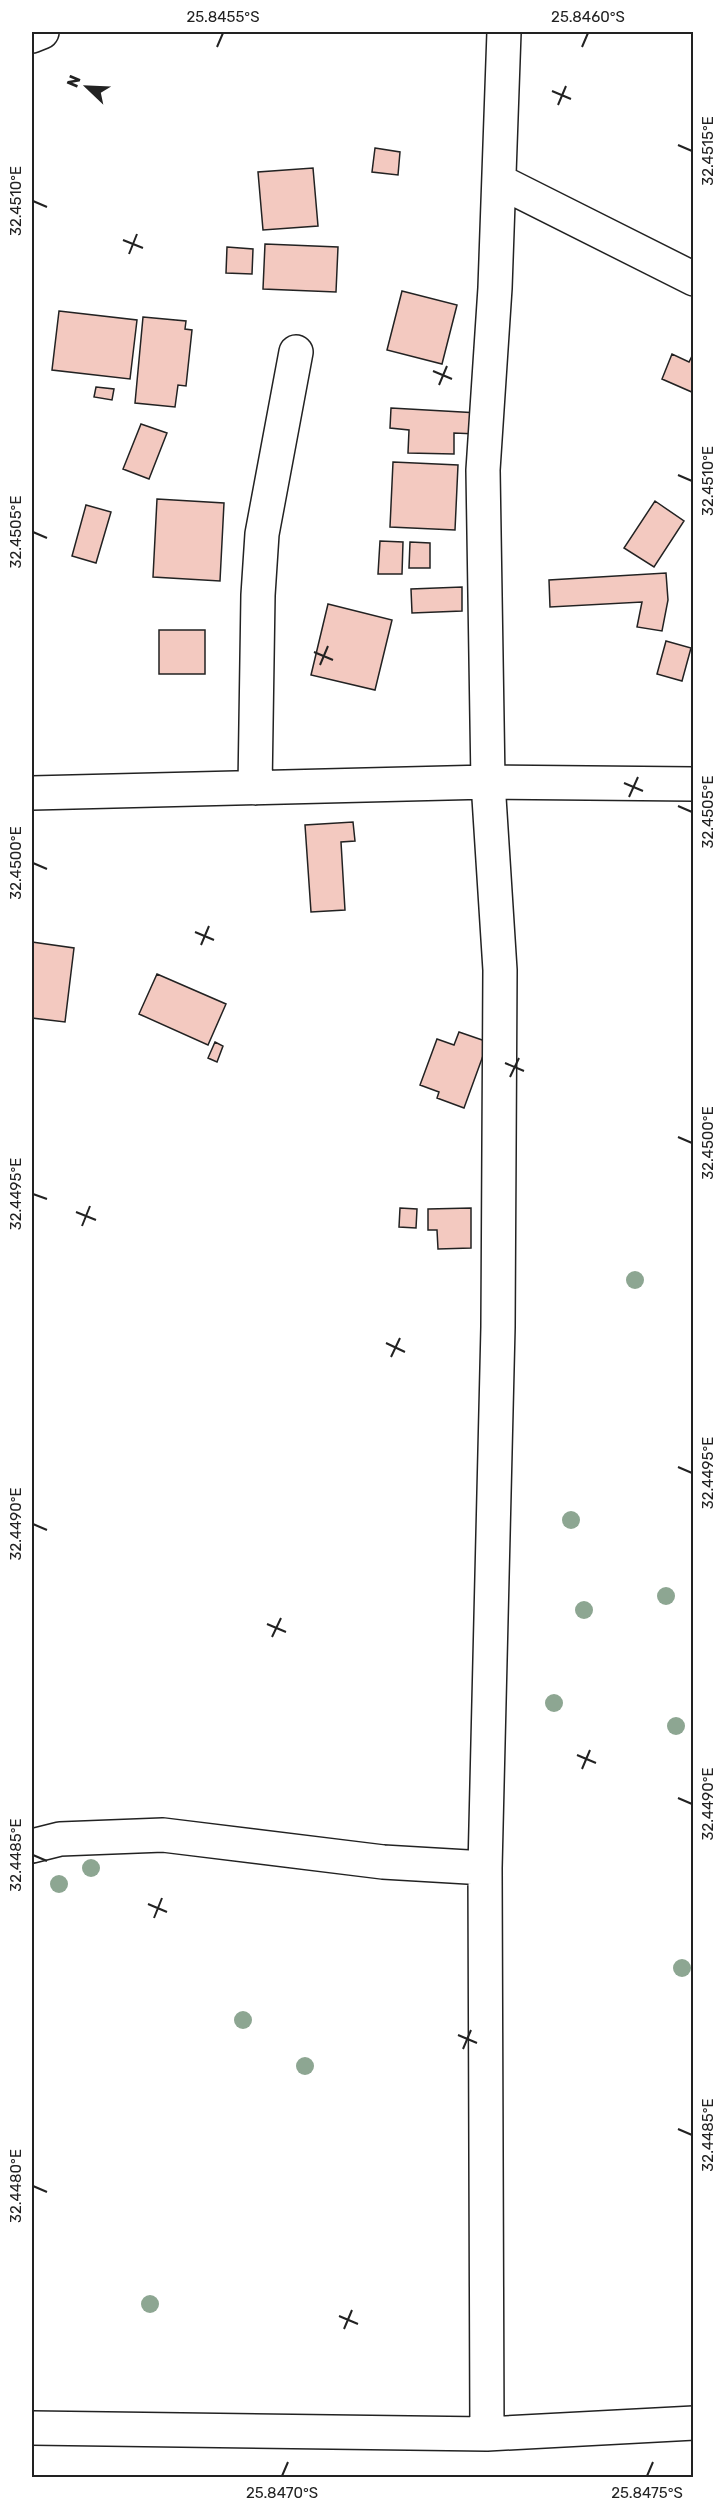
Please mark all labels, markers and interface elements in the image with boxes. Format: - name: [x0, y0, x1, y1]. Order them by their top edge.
- text: 25.8455°S: [186, 8, 260, 26]
- text: 25.8460°S: [551, 8, 625, 26]
- north arrow: [57, 57, 117, 117]
- text: N: [63, 72, 85, 90]
- text: 32.4515°E: [699, 116, 717, 186]
- text: 32.4510°E: [7, 166, 25, 236]
- text: 32.4510°E: [699, 446, 717, 516]
- text: 32.4505°E: [7, 496, 25, 568]
- text: 32.4505°E: [699, 776, 717, 848]
- text: 32.4500°E: [7, 826, 25, 900]
- text: 32.4500°E: [699, 1106, 717, 1180]
- text: 32.4495°E: [7, 1158, 25, 1230]
- text: 32.4495°E: [699, 1437, 717, 1509]
- text: 32.4490°E: [7, 1487, 25, 1561]
- text: 32.4490°E: [699, 1767, 717, 1841]
- text: 32.4485°E: [7, 1818, 25, 1892]
- text: 32.4485°E: [699, 2098, 717, 2172]
- text: 32.4480°E: [7, 2149, 25, 2223]
- text: 25.8470°S: [246, 2484, 318, 2502]
- text: 25.8475°S: [611, 2484, 683, 2502]

